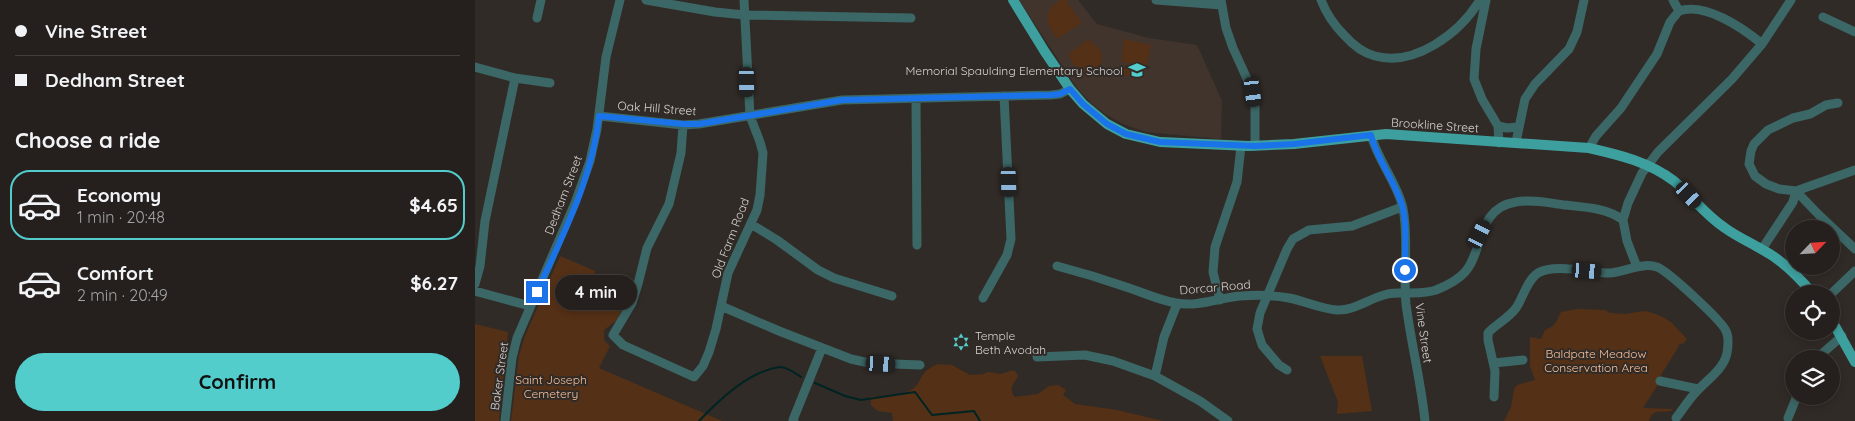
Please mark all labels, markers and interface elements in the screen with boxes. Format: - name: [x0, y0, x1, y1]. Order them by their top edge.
- text: Vine Street: [45, 19, 147, 43]
- school or university icon: Memorial Spaulding Elementary School: [1127, 60, 1147, 80]
- place label: Memorial Spaulding Elementary School: [905, 63, 1123, 78]
- car: [739, 67, 754, 97]
- text: Dedham Street: [45, 68, 185, 92]
- car: [1243, 76, 1262, 108]
- street label: Oak Hill Street: [617, 98, 697, 118]
- street label: Brookline Street: [1391, 114, 1479, 136]
- text: Choose a ride: [15, 126, 160, 154]
- street label: Dedham Street: [541, 153, 585, 237]
- car: [1000, 167, 1017, 197]
- car: [1673, 179, 1704, 211]
- icon: car: [17, 183, 62, 228]
- text: Economy: [77, 183, 161, 207]
- text: $4.65: [409, 193, 458, 217]
- street label: Old Farm Road: [708, 196, 752, 280]
- text: 1 min · 20:48: [77, 207, 165, 227]
- car: [1466, 217, 1493, 251]
- north arrow: [1785, 220, 1840, 275]
- map controls: [1785, 220, 1840, 405]
- route start: [1394, 259, 1416, 281]
- icon: car: [17, 261, 62, 306]
- text: Comfort: [77, 261, 154, 285]
- car: [1571, 262, 1602, 280]
- text: $6.27: [410, 271, 458, 295]
- callout: 4 min: [555, 274, 637, 310]
- street label: Dorcar Road: [1179, 276, 1251, 298]
- route end: [526, 281, 548, 303]
- text: 4 min: [575, 282, 617, 302]
- text: 2 min · 20:49: [77, 285, 168, 305]
- button: locate: [1785, 285, 1840, 340]
- street label: Vine Street: [1412, 302, 1436, 364]
- place label: Temple Beth Avodah: [975, 328, 1046, 357]
- synagogue icon: Temple Beth Avodah: [951, 332, 971, 352]
- street label: Baker Street: [487, 341, 511, 411]
- park label: Baldpate Meadow Conservation Area: [1544, 346, 1648, 375]
- button: layers: [1785, 350, 1840, 405]
- button: Confirm: [15, 353, 460, 411]
- car: [865, 356, 896, 372]
- park label: Saint Joseph Cemetery: [515, 372, 587, 401]

